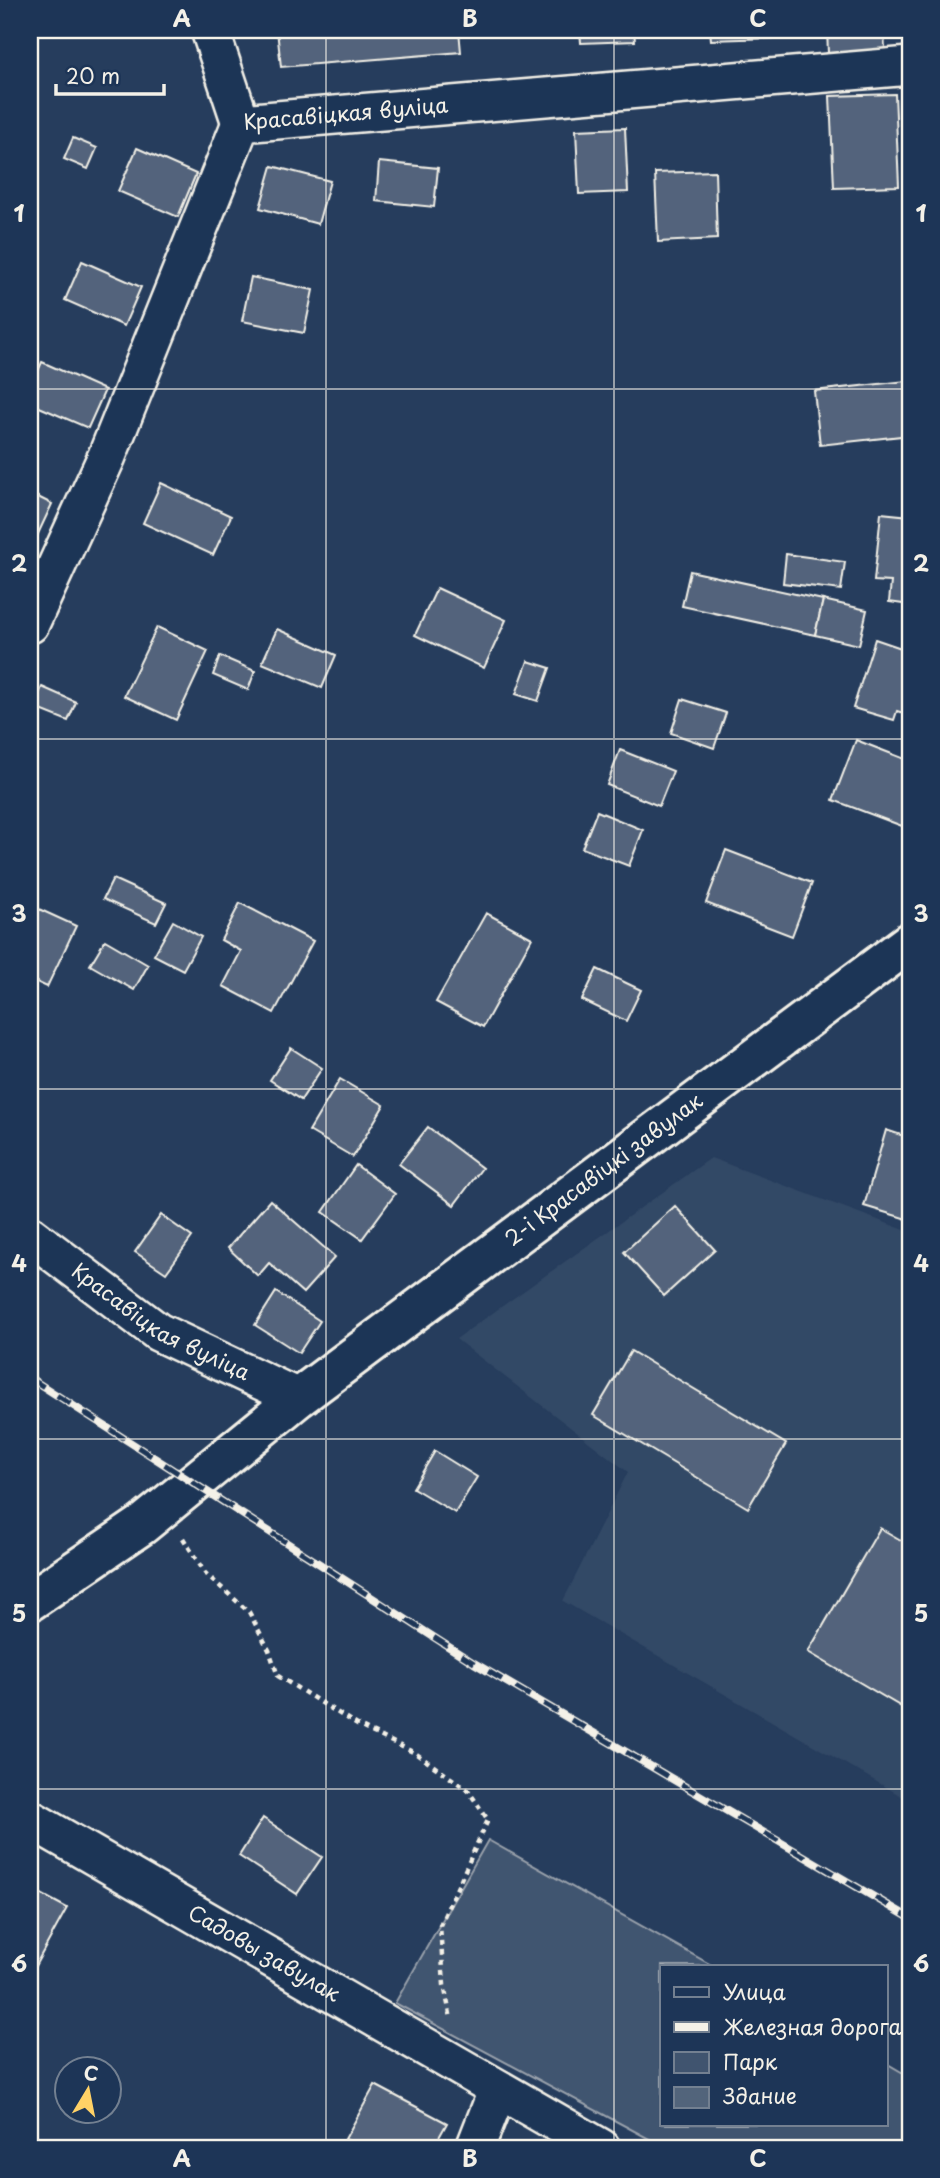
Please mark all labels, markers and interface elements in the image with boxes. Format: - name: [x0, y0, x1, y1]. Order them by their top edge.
- text: A: [173, 0, 191, 35]
- text: B: [462, 0, 478, 35]
- text: C: [749, 0, 767, 35]
- scale bar: [56, 52, 164, 96]
- text: 20 m: [66, 59, 120, 91]
- street label: Красавіцкая вуліца: [242, 87, 449, 137]
- text: 1: [14, 195, 25, 230]
- text: 1: [916, 195, 927, 230]
- text: 2: [11, 545, 27, 580]
- text: 2: [913, 545, 929, 580]
- text: 3: [11, 895, 27, 930]
- text: 3: [913, 895, 929, 930]
- street label: 2-і Красавіцкі завулак: [497, 1084, 709, 1253]
- text: 4: [11, 1245, 27, 1280]
- text: 4: [913, 1245, 929, 1280]
- street label: Красавіцкая вуліца: [66, 1254, 256, 1387]
- text: 5: [12, 1595, 26, 1630]
- text: 5: [914, 1595, 928, 1630]
- street label: Садовы завулак: [183, 1895, 348, 2009]
- text: 6: [11, 1945, 27, 1980]
- text: 6: [913, 1945, 929, 1980]
- legend: [660, 1965, 888, 2126]
- text: Улица: [723, 1975, 786, 2007]
- text: Железная дорога: [723, 2010, 901, 2042]
- text: Парк: [723, 2045, 778, 2077]
- north arrow: [52, 2056, 122, 2126]
- text: С: [82, 2057, 101, 2087]
- text: Здание: [723, 2079, 797, 2111]
- text: A: [173, 2140, 191, 2175]
- text: B: [462, 2140, 478, 2175]
- text: C: [749, 2140, 767, 2175]

